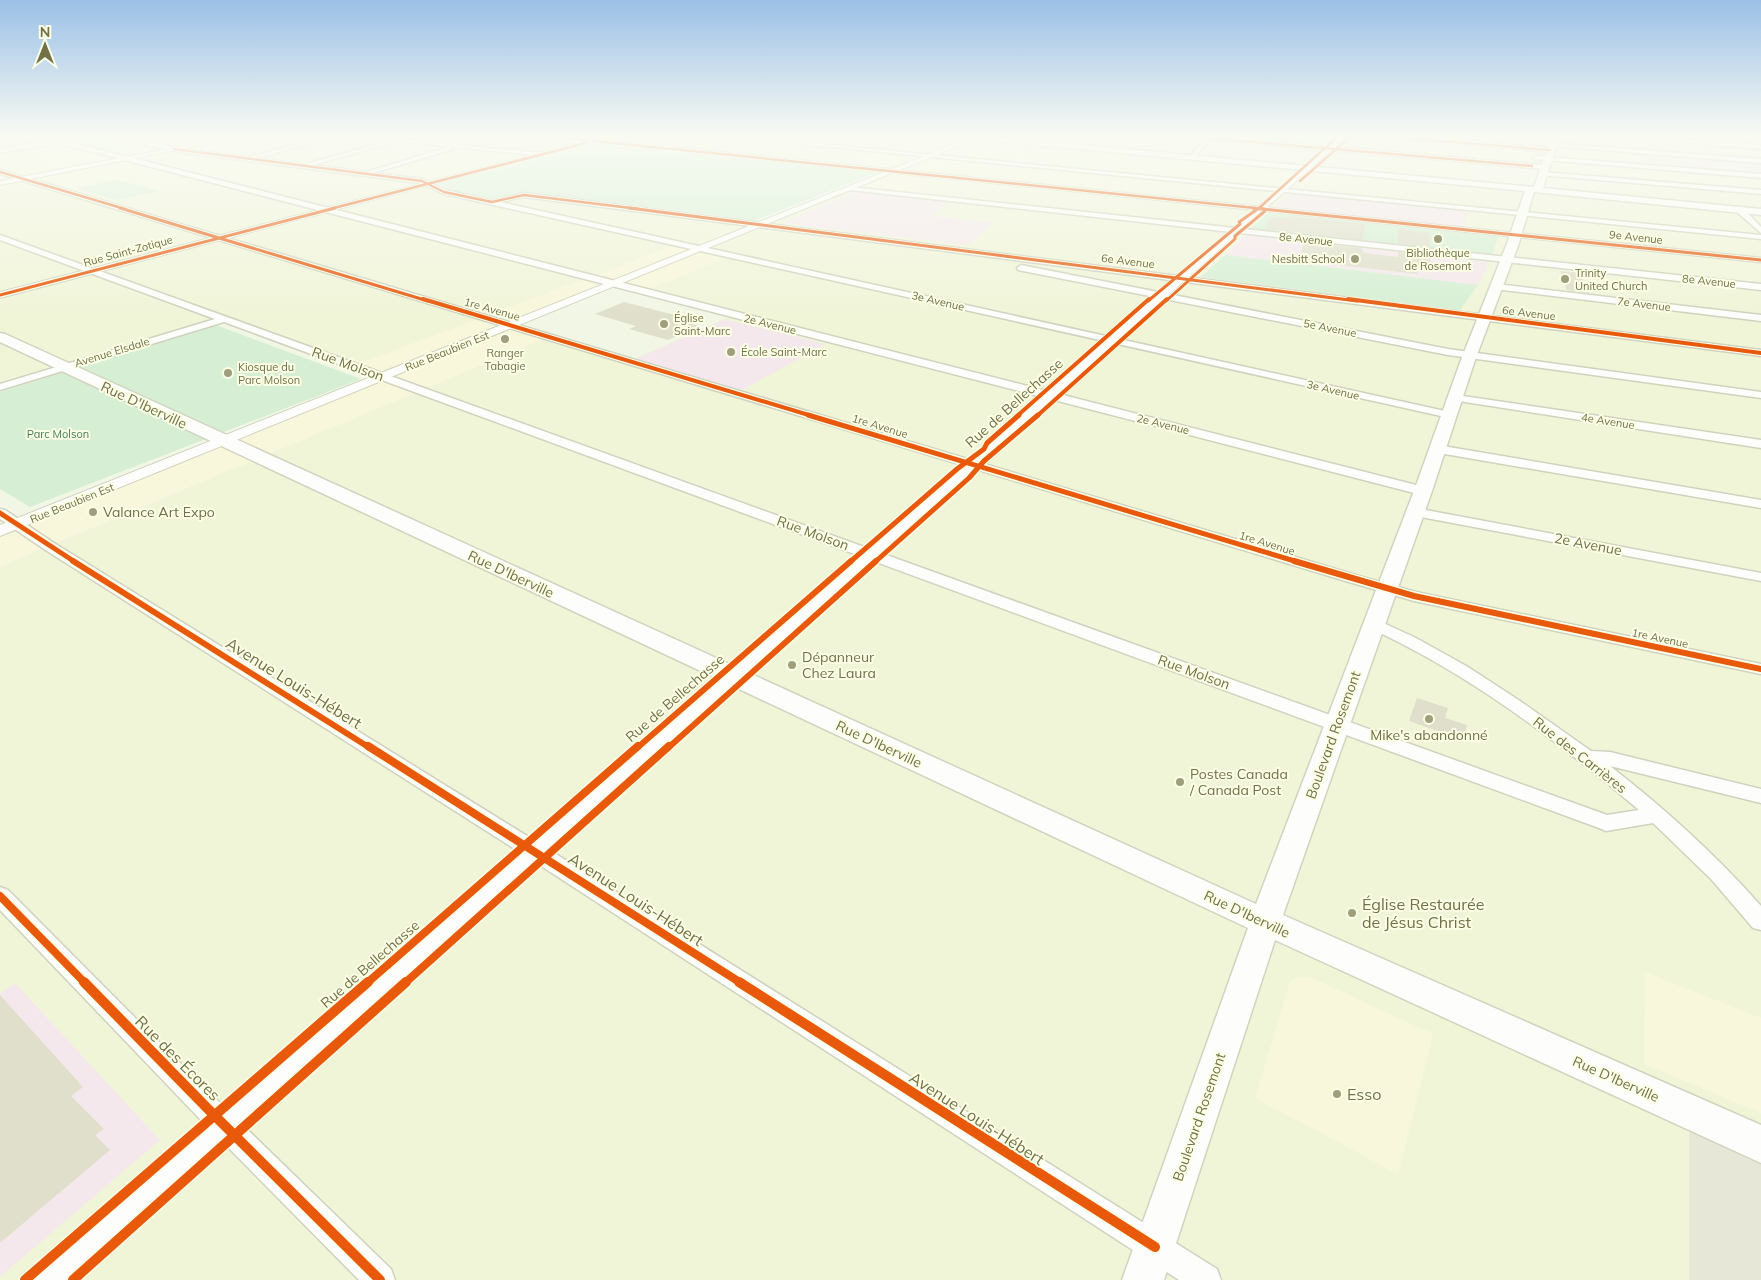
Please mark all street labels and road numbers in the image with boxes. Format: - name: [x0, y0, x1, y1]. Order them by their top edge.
- street label: 9e Avenue: [1609, 227, 1663, 247]
- street label: 8e Avenue: [1279, 229, 1333, 249]
- street label: Rue Saint-Zotique: [82, 232, 174, 270]
- street label: 6e Avenue: [1100, 251, 1156, 271]
- street label: 8e Avenue: [1682, 271, 1736, 291]
- street label: 3e Avenue: [910, 288, 966, 314]
- street label: 1re Avenue: [462, 294, 522, 324]
- street label: 7e Avenue: [1616, 294, 1672, 314]
- street label: 6e Avenue: [1501, 303, 1557, 323]
- street label: 2e Avenue: [742, 311, 798, 337]
- street label: 5e Avenue: [1302, 316, 1358, 340]
- street label: Rue Beaubien Est: [403, 328, 491, 374]
- street label: Avenue Elsdale: [73, 334, 151, 370]
- street label: Rue Molson: [309, 343, 387, 385]
- street label: Rue de Bellechasse: [961, 354, 1067, 452]
- street label: Rue D'Iberville: [98, 377, 190, 433]
- street label: 3e Avenue: [1305, 377, 1361, 403]
- street label: 4e Avenue: [1580, 410, 1636, 432]
- street label: 1re Avenue: [850, 411, 910, 441]
- street label: 2e Avenue: [1135, 411, 1191, 437]
- street label: Rue Beaubien Est: [28, 480, 116, 526]
- street label: Rue Molson: [774, 512, 852, 554]
- street label: 1re Avenue: [1237, 528, 1297, 558]
- street label: 2e Avenue: [1553, 529, 1623, 559]
- street label: Rue D'Iberville: [465, 546, 557, 602]
- street label: 1re Avenue: [1630, 625, 1690, 651]
- street label: Avenue Louis-Hébert: [222, 633, 366, 733]
- street label: Rue de Bellechasse: [622, 650, 728, 746]
- street label: Rue Molson: [1155, 651, 1233, 693]
- street label: Boulevard Rosemont: [1302, 669, 1365, 801]
- street label: Rue des Carrières: [1530, 713, 1631, 797]
- street label: Rue D'Iberville: [833, 716, 925, 772]
- street label: Avenue Louis-Hébert: [565, 848, 707, 950]
- street label: Rue D'Iberville: [1201, 886, 1293, 942]
- street label: Rue de Bellechasse: [317, 916, 423, 1012]
- street label: Rue des Écores: [131, 1011, 225, 1105]
- street label: Boulevard Rosemont: [1169, 1050, 1229, 1184]
- street label: Rue D'Iberville: [1570, 1052, 1662, 1106]
- street label: Avenue Louis-Hébert: [906, 1067, 1048, 1169]

